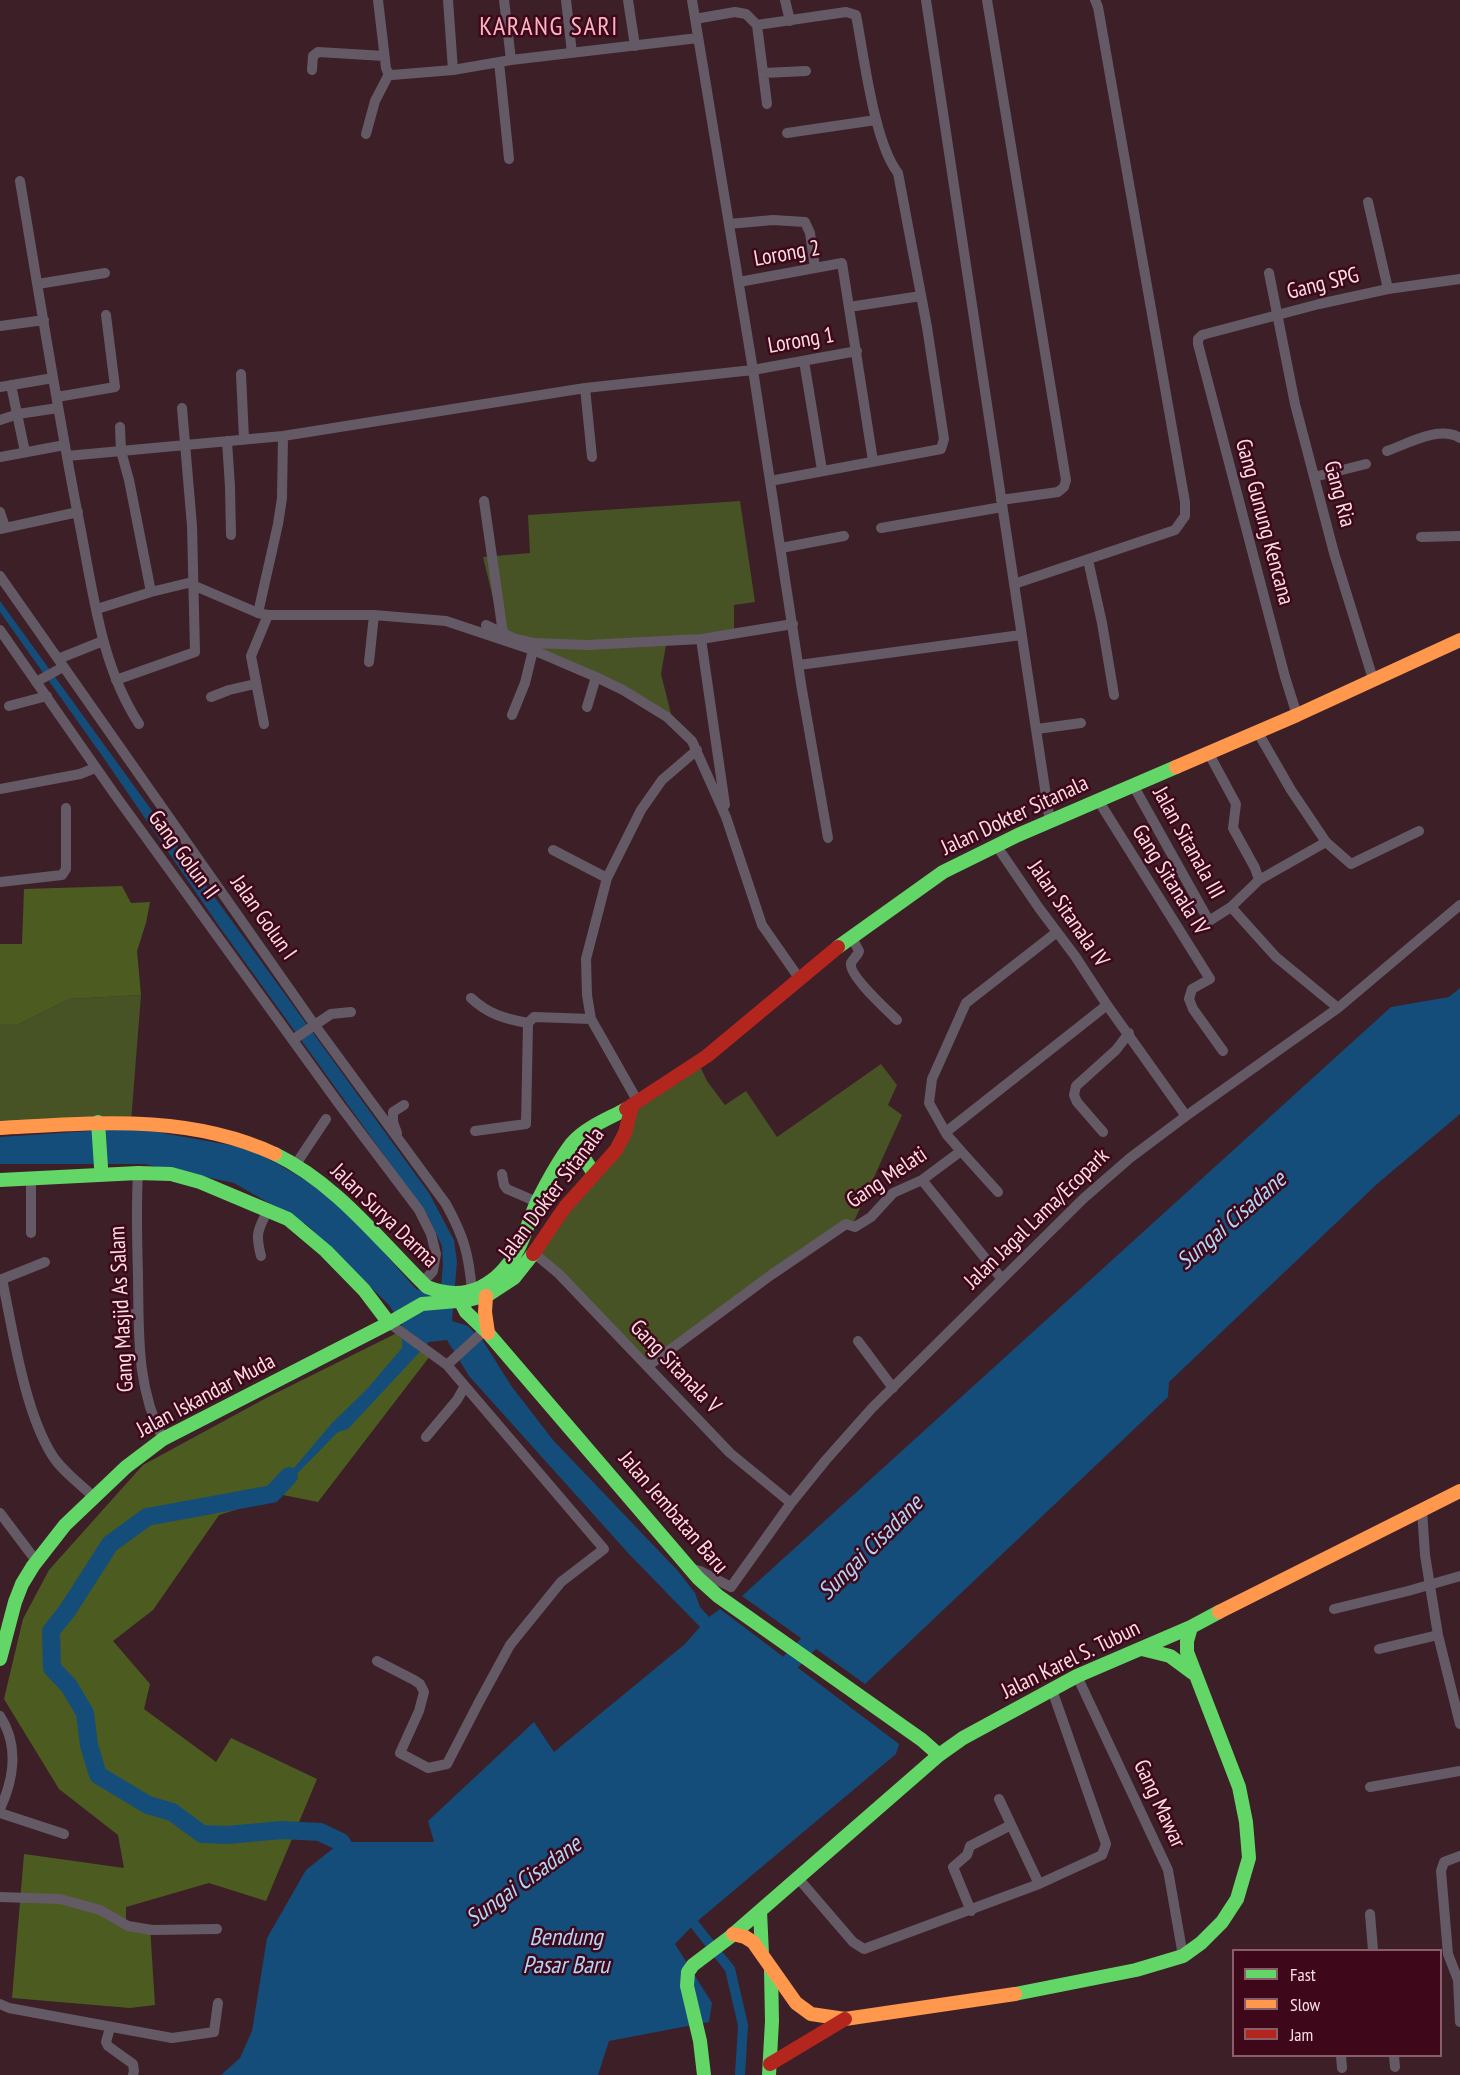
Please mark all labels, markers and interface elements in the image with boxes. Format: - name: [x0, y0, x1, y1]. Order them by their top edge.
- district label: KARANG SARI: [479, 12, 619, 44]
- street label: Lorong 2: [752, 235, 822, 273]
- street label: Gang SPG: [1284, 262, 1362, 306]
- street label: Lorong 1: [766, 322, 836, 360]
- street label: Gang Gunung Kencana: [1229, 436, 1299, 608]
- street label: Gang Ria: [1318, 458, 1360, 530]
- street label: Jalan Dokter Sitanala: [937, 770, 1093, 862]
- street label: Jalan Sitanala III: [1146, 782, 1230, 904]
- street label: Gang Golun II: [142, 806, 224, 904]
- street label: Gang Sitanala IV: [1126, 820, 1214, 940]
- street label: Jalan Sitanala IV: [1022, 856, 1114, 972]
- street label: Jalan Golun I: [224, 871, 302, 965]
- street label: Jalan Dokter Sitanala: [494, 1123, 610, 1265]
- street label: Gang Melati: [842, 1142, 932, 1214]
- street label: Jalan Jagal Lama/Ecopark: [959, 1143, 1115, 1295]
- street label: Jalan Surya Darma: [325, 1158, 443, 1274]
- water label: Sungai Cisadane: [1171, 1166, 1293, 1276]
- street label: Gang Masjid As Salam: [104, 1225, 140, 1393]
- street label: Gang Sitanala V: [624, 1315, 726, 1419]
- street label: Jalan Iskandar Muda: [132, 1348, 280, 1444]
- street label: Jalan Jembatan Baru: [613, 1446, 733, 1580]
- water label: Sungai Cisadane: [813, 1490, 929, 1606]
- street label: Jalan Karel S. Tubun: [997, 1615, 1145, 1705]
- street label: Gang Mawar: [1127, 1756, 1191, 1852]
- water label: Sungai Cisadane: [461, 1830, 587, 1934]
- water label: Bendung Pasar Baru: [522, 1924, 610, 1980]
- legend: [1232, 1949, 1442, 2057]
- text: Fast: [1290, 1963, 1316, 1986]
- text: Slow: [1290, 1993, 1320, 2016]
- text: Jam: [1290, 2023, 1313, 2046]

